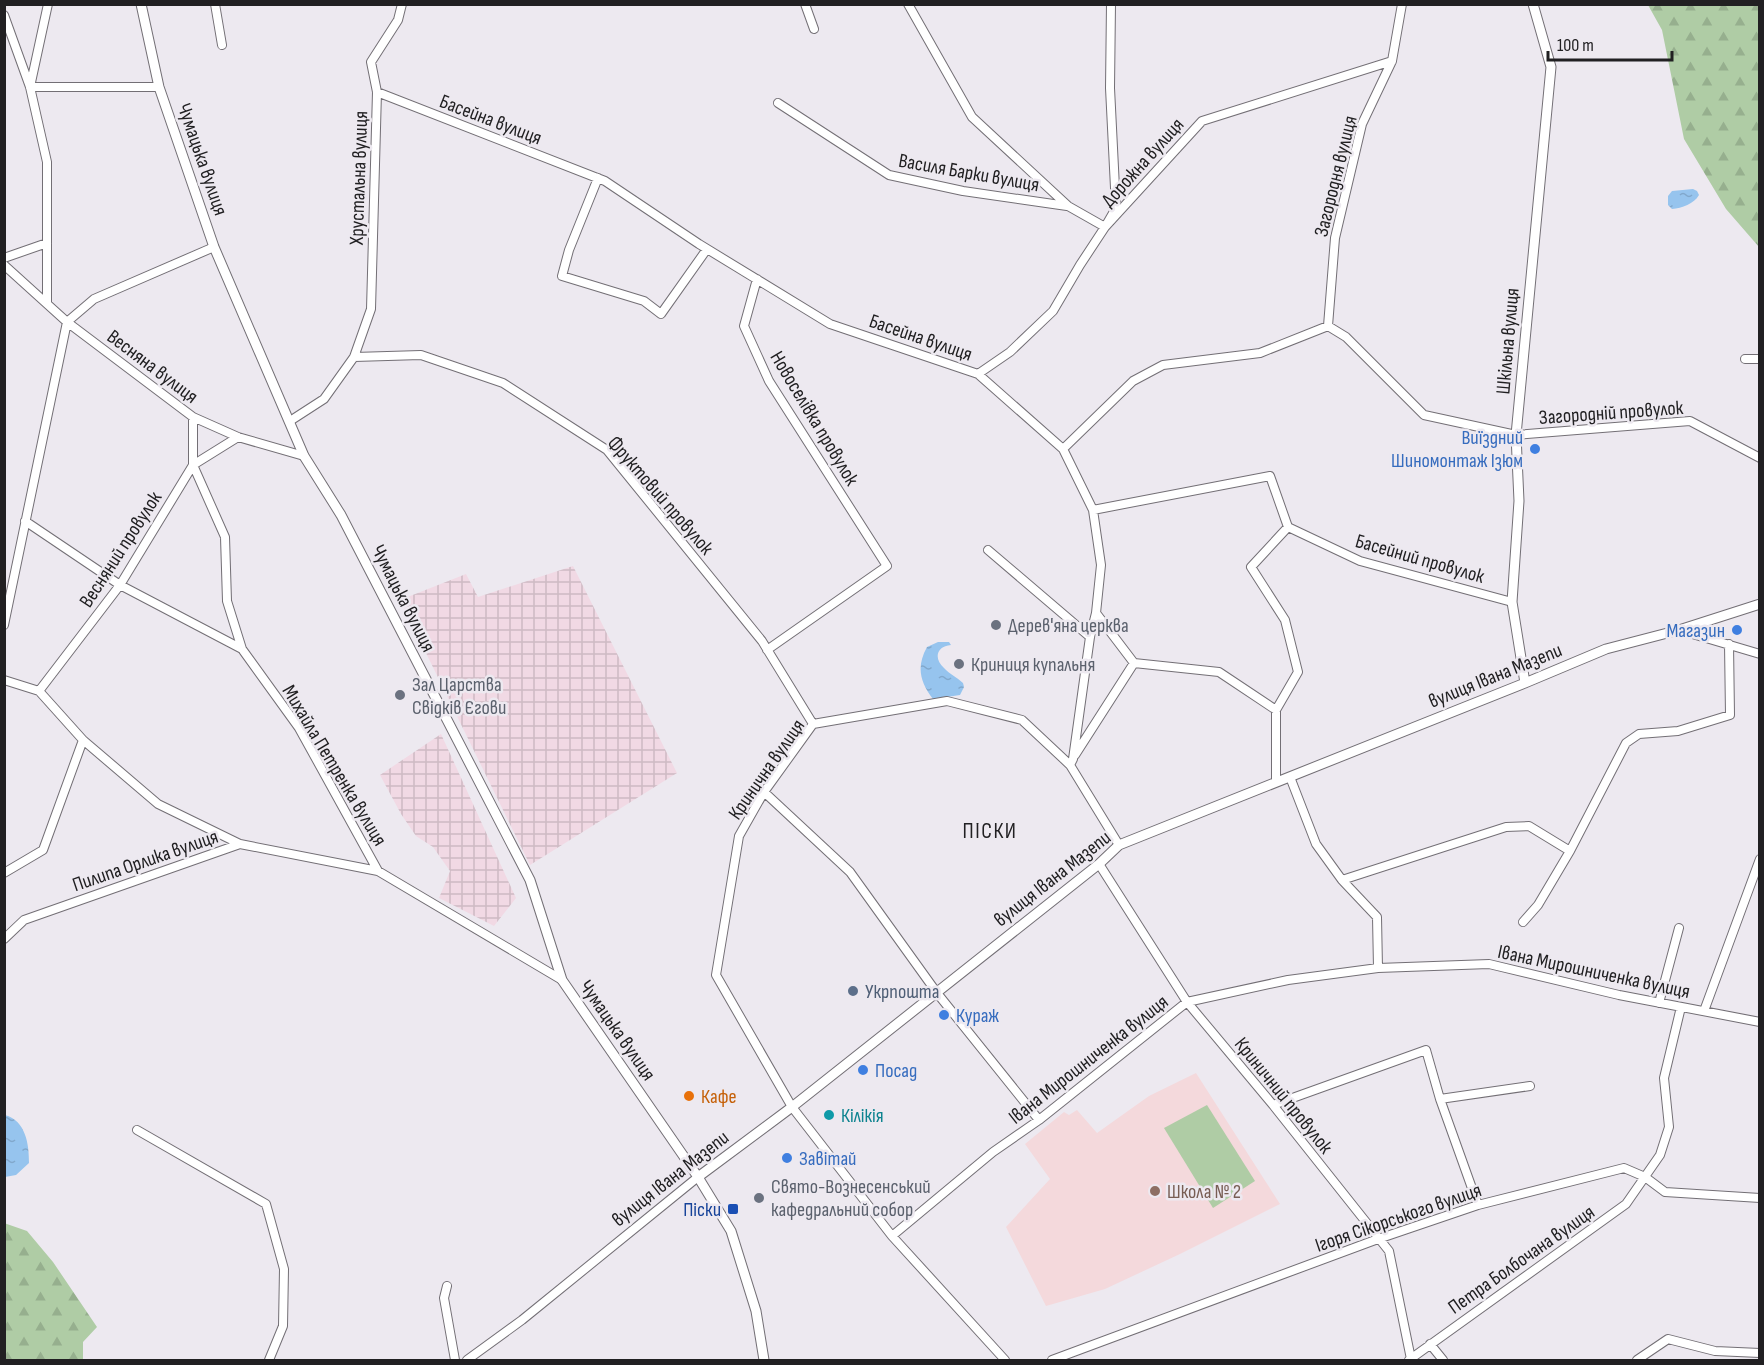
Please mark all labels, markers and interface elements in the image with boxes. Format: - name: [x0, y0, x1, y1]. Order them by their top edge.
- scale bar: [1548, 24, 1672, 62]
- text: 100 m: [1557, 35, 1594, 56]
- street label: Басейна вулиця: [436, 89, 545, 150]
- street label: Чумацька вулиця: [172, 100, 232, 219]
- street label: Хрустальна вулиця: [345, 111, 373, 246]
- street label: Дорожна вулиця: [1096, 113, 1189, 212]
- street label: Загородня вулиця: [1309, 113, 1363, 239]
- street label: Василя Барки вулиця: [897, 149, 1041, 197]
- street label: Шкільна вулиця: [1491, 287, 1525, 395]
- street label: Басейна вулиця: [866, 309, 975, 367]
- street label: Весняна вулиця: [102, 325, 203, 409]
- street label: Новоселівка провулок: [765, 347, 864, 490]
- street label: Загородній провулок: [1538, 396, 1684, 430]
- place label: Виїздний Шиномонтаж Ізюм: [1391, 426, 1523, 473]
- street label: Фруктовий провулок: [602, 431, 719, 560]
- marker: Виїздний Шиномонтаж Ізюм: [1528, 442, 1542, 456]
- street label: Весняний провулок: [74, 487, 167, 612]
- street label: Басейний провулок: [1353, 529, 1487, 589]
- street label: Чумацька вулиця: [366, 541, 440, 656]
- place label: Дерев'яна церква: [1008, 614, 1129, 638]
- marker: Дерев'яна церква: [989, 618, 1003, 632]
- place label: Магазин: [1666, 619, 1725, 643]
- marker: Магазин: [1730, 623, 1744, 637]
- street label: вулиця Івана Мазепи: [1425, 638, 1566, 714]
- place label: Криниця купальня: [971, 653, 1095, 677]
- marker: Криниця купальня: [952, 657, 966, 671]
- place label: Зал Царства Свідків Єгови: [412, 673, 506, 720]
- street label: Михайла Петренка вулиця: [277, 681, 392, 850]
- marker: Зал Царства Свідків Єгови: [393, 688, 407, 702]
- street label: Кринична вулиця: [723, 715, 810, 824]
- district label: ПІСКИ: [963, 818, 1017, 845]
- street label: Пилипа Орлика вулиця: [69, 825, 221, 897]
- street label: вулиця Івана Мазепи: [989, 826, 1116, 932]
- street label: Івана Мирошниченка вулиця: [1496, 940, 1692, 1004]
- street label: Чумацька вулиця: [574, 976, 661, 1085]
- place label: Укрпошта: [865, 980, 939, 1004]
- marker: Укрпошта: [846, 984, 860, 998]
- street label: Івана Мирошниченка вулиця: [1004, 990, 1173, 1130]
- place label: Кураж: [956, 1004, 999, 1028]
- marker: Кураж: [937, 1008, 951, 1022]
- street label: Криничний провулок: [1229, 1033, 1338, 1159]
- place label: Посад: [875, 1059, 917, 1083]
- marker: Посад: [856, 1063, 870, 1077]
- place label: Кафе: [701, 1085, 737, 1109]
- marker: Кафе: [682, 1089, 696, 1103]
- place label: Кілікія: [841, 1104, 884, 1128]
- marker: Кілікія: [822, 1108, 836, 1122]
- street label: вулиця Івана Мазепи: [607, 1126, 734, 1232]
- place label: Завітай: [799, 1147, 856, 1171]
- marker: Завітай: [780, 1151, 794, 1165]
- place label: Свято-Вознесенський кафедральний собор: [771, 1175, 931, 1222]
- street label: Ігоря Сікорського вулиця: [1312, 1178, 1485, 1258]
- place label: Школа № 2: [1167, 1180, 1241, 1204]
- marker: Школа № 2: [1148, 1184, 1162, 1198]
- marker: Свято-Вознесенський кафедральний собор: [752, 1191, 766, 1205]
- place label: Піски: [683, 1198, 721, 1222]
- street label: Петра Болбочана вулиця: [1444, 1200, 1599, 1319]
- marker: Піски: [726, 1202, 740, 1216]

